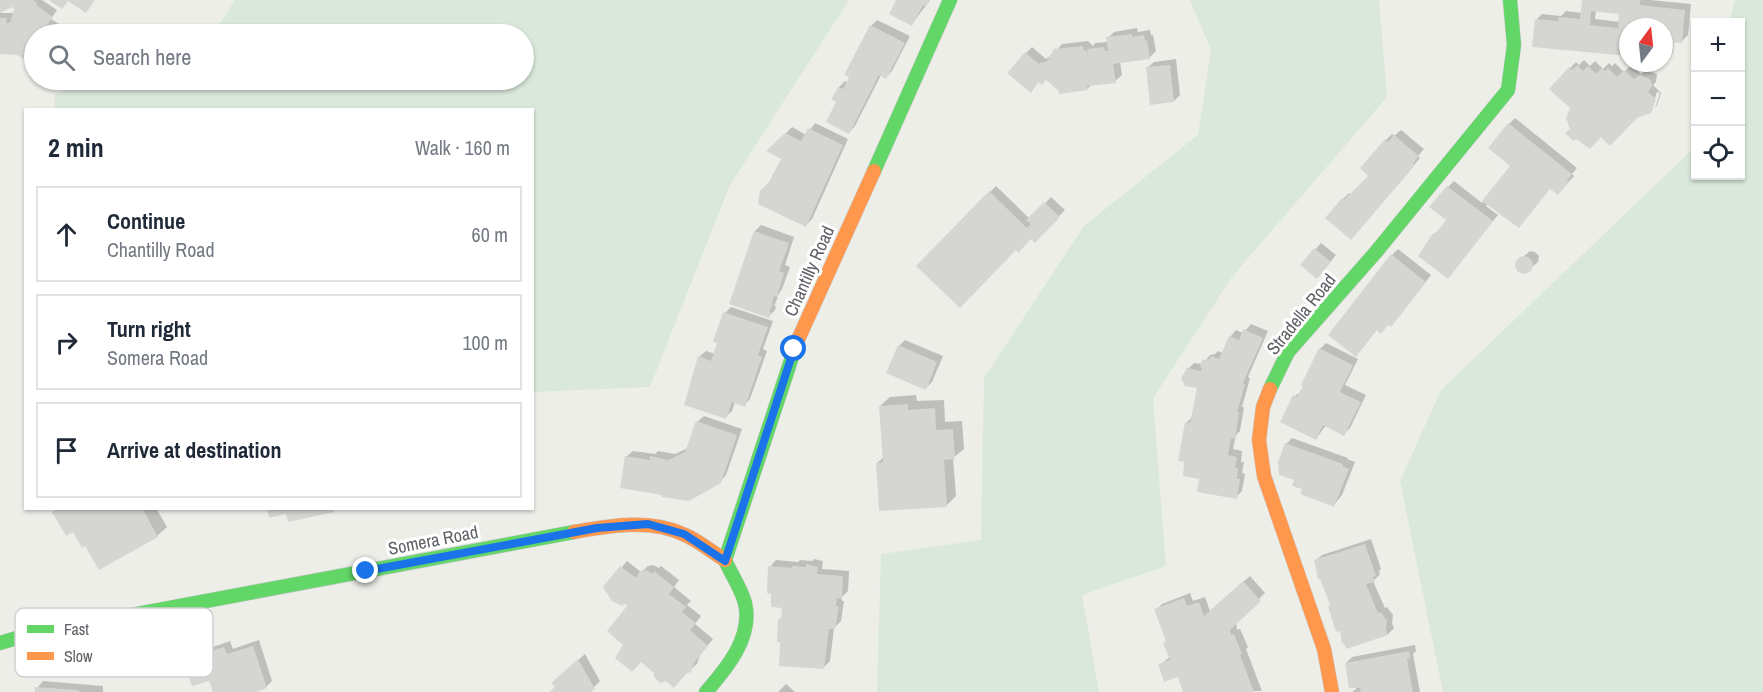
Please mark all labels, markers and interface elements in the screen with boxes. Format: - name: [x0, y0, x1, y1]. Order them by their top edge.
- north arrow: [1619, 18, 1673, 72]
- map controls: [1691, 18, 1745, 180]
- button: +: [1691, 18, 1745, 72]
- search box: [24, 24, 534, 90]
- icon: search: [45, 41, 78, 74]
- text: Search here: [93, 42, 191, 72]
- button: −: [1691, 72, 1745, 126]
- button: locate: [1691, 126, 1745, 180]
- text: 2 min: [48, 130, 104, 165]
- text: Walk · 160 m: [415, 134, 510, 161]
- text: Continue: [107, 206, 185, 236]
- icon: ahead: [50, 218, 83, 251]
- text: 60 m: [472, 221, 508, 248]
- street label: Chantilly Road: [778, 222, 840, 320]
- text: Chantilly Road: [107, 236, 215, 263]
- street label: Stradella Road: [1261, 268, 1341, 360]
- text: Turn right: [107, 314, 191, 344]
- icon: right: [50, 326, 83, 359]
- text: 100 m: [462, 329, 508, 356]
- route start: [780, 335, 806, 361]
- text: Somera Road: [107, 344, 208, 371]
- icon: arrive: [50, 434, 83, 467]
- text: Arrive at destination: [107, 435, 281, 465]
- street label: Somera Road: [386, 519, 480, 561]
- route end: [352, 557, 378, 583]
- legend: [15, 608, 213, 677]
- text: Fast: [64, 618, 89, 640]
- text: Slow: [64, 645, 93, 667]

